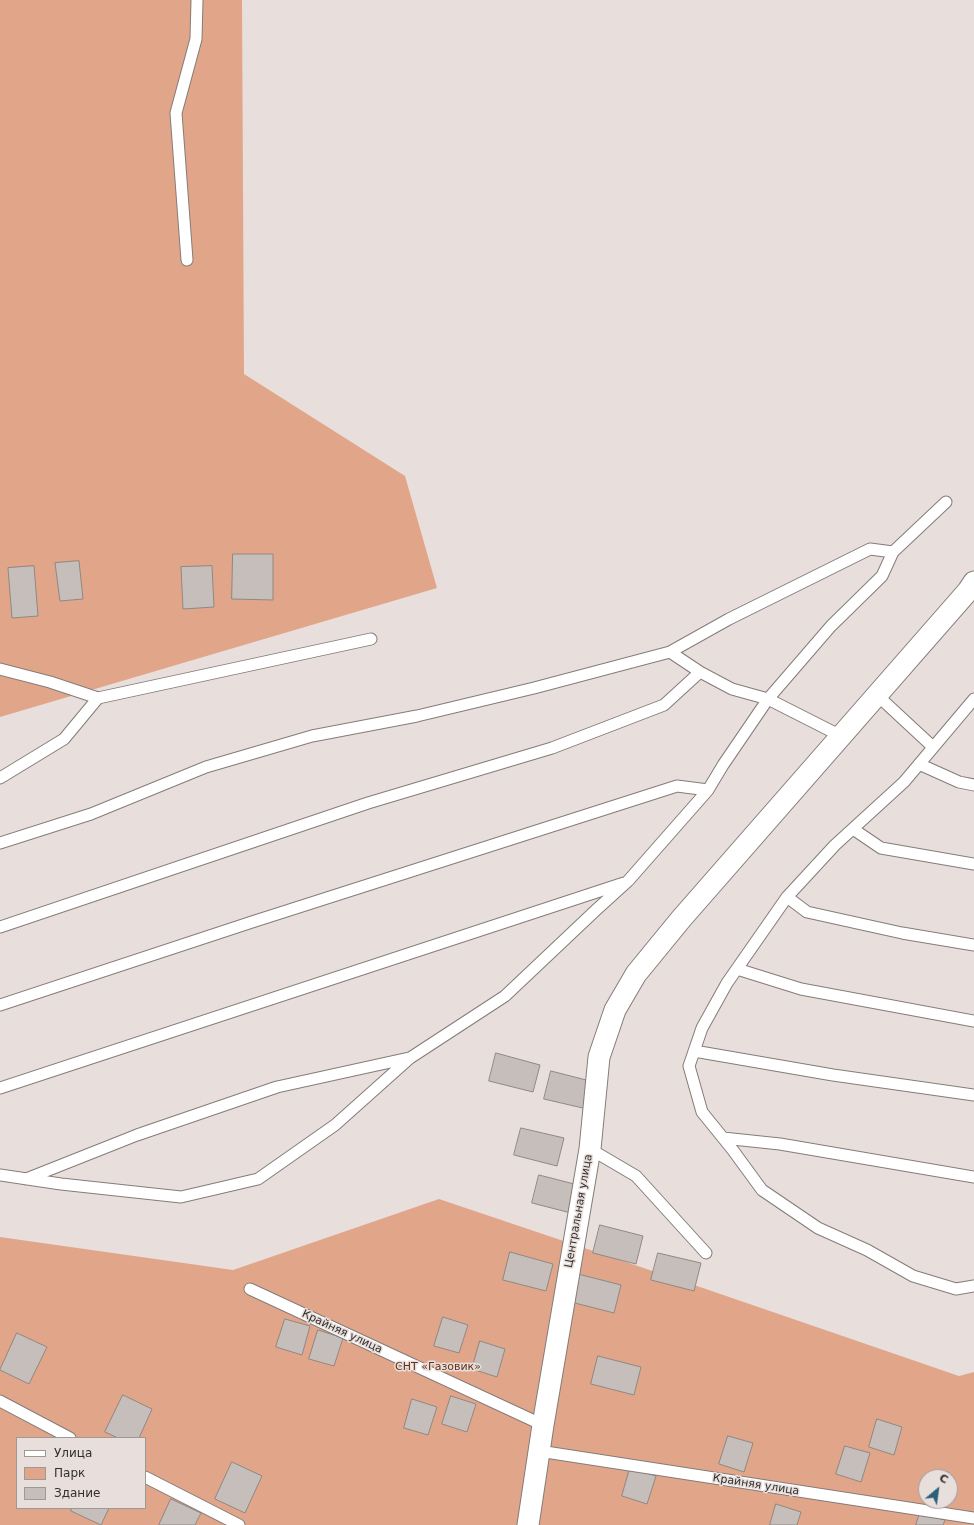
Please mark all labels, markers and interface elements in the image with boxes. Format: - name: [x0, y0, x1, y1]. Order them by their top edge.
- street label: Центральная улица: [563, 1153, 595, 1269]
- street label: Крайняя улица: [300, 1308, 384, 1356]
- park label: СНТ «Газовик»: [395, 1360, 481, 1374]
- legend: [16, 1437, 146, 1509]
- text: Улица: [54, 1446, 92, 1460]
- text: Парк: [54, 1466, 85, 1480]
- north arrow: [918, 1469, 958, 1509]
- text: С: [937, 1471, 950, 1487]
- street label: Крайняя улица: [712, 1472, 800, 1498]
- text: Здание: [54, 1486, 100, 1500]

